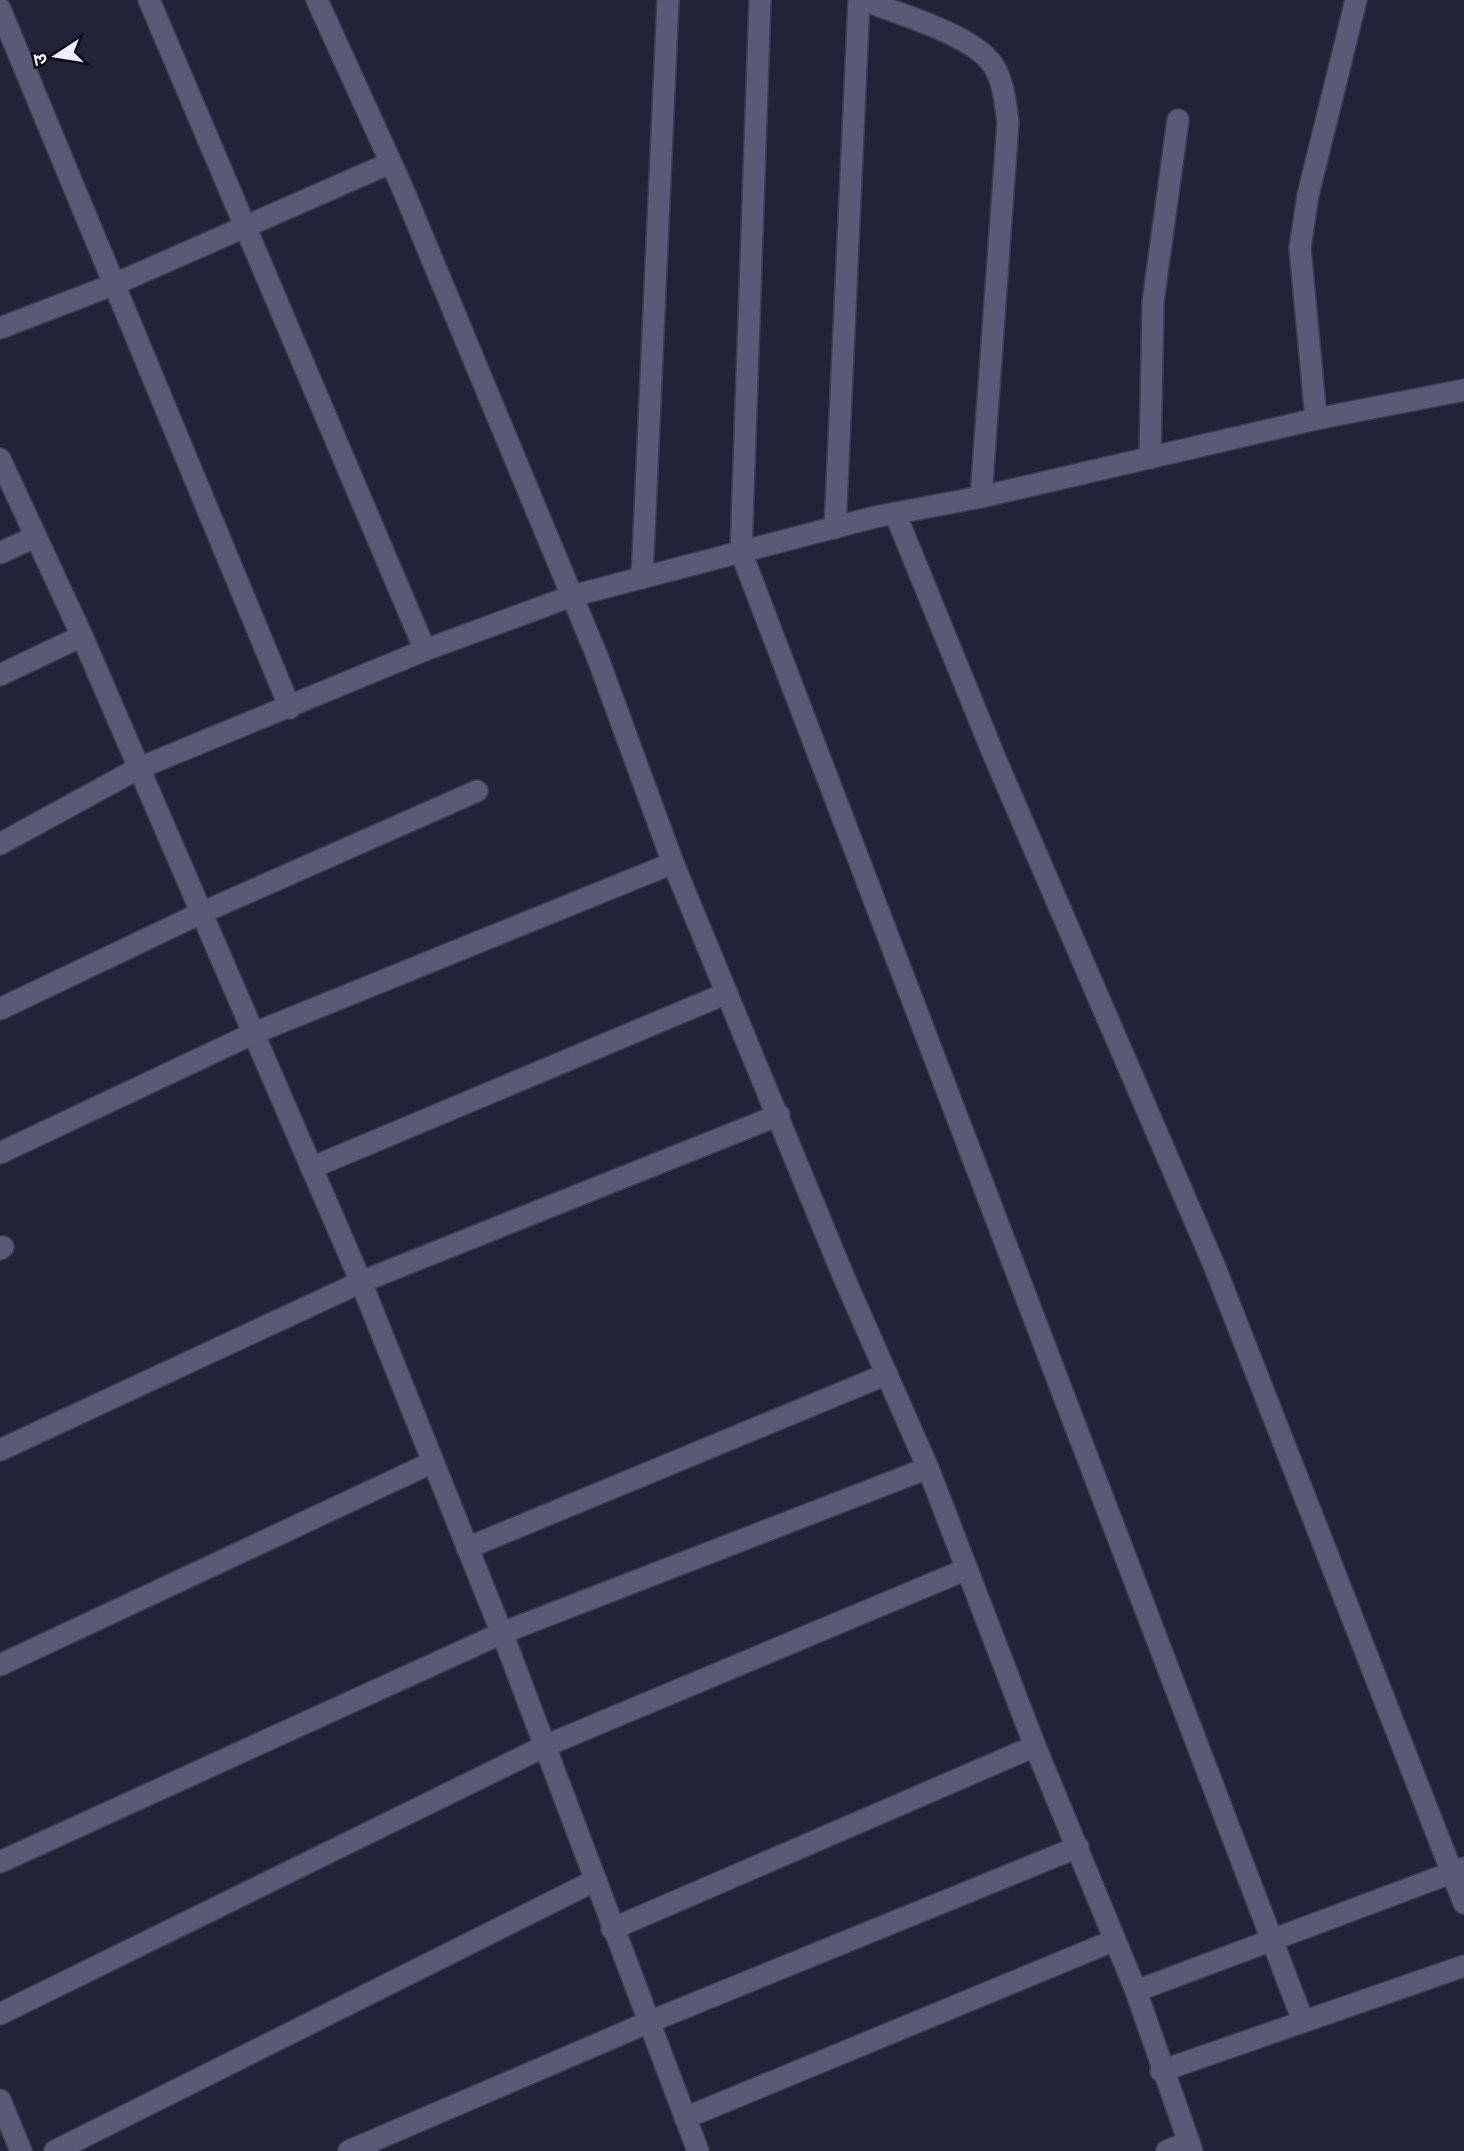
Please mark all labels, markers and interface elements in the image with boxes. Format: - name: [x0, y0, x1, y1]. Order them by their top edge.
- north arrow: [21, 21, 91, 91]
- text: उ: [28, 50, 54, 67]

